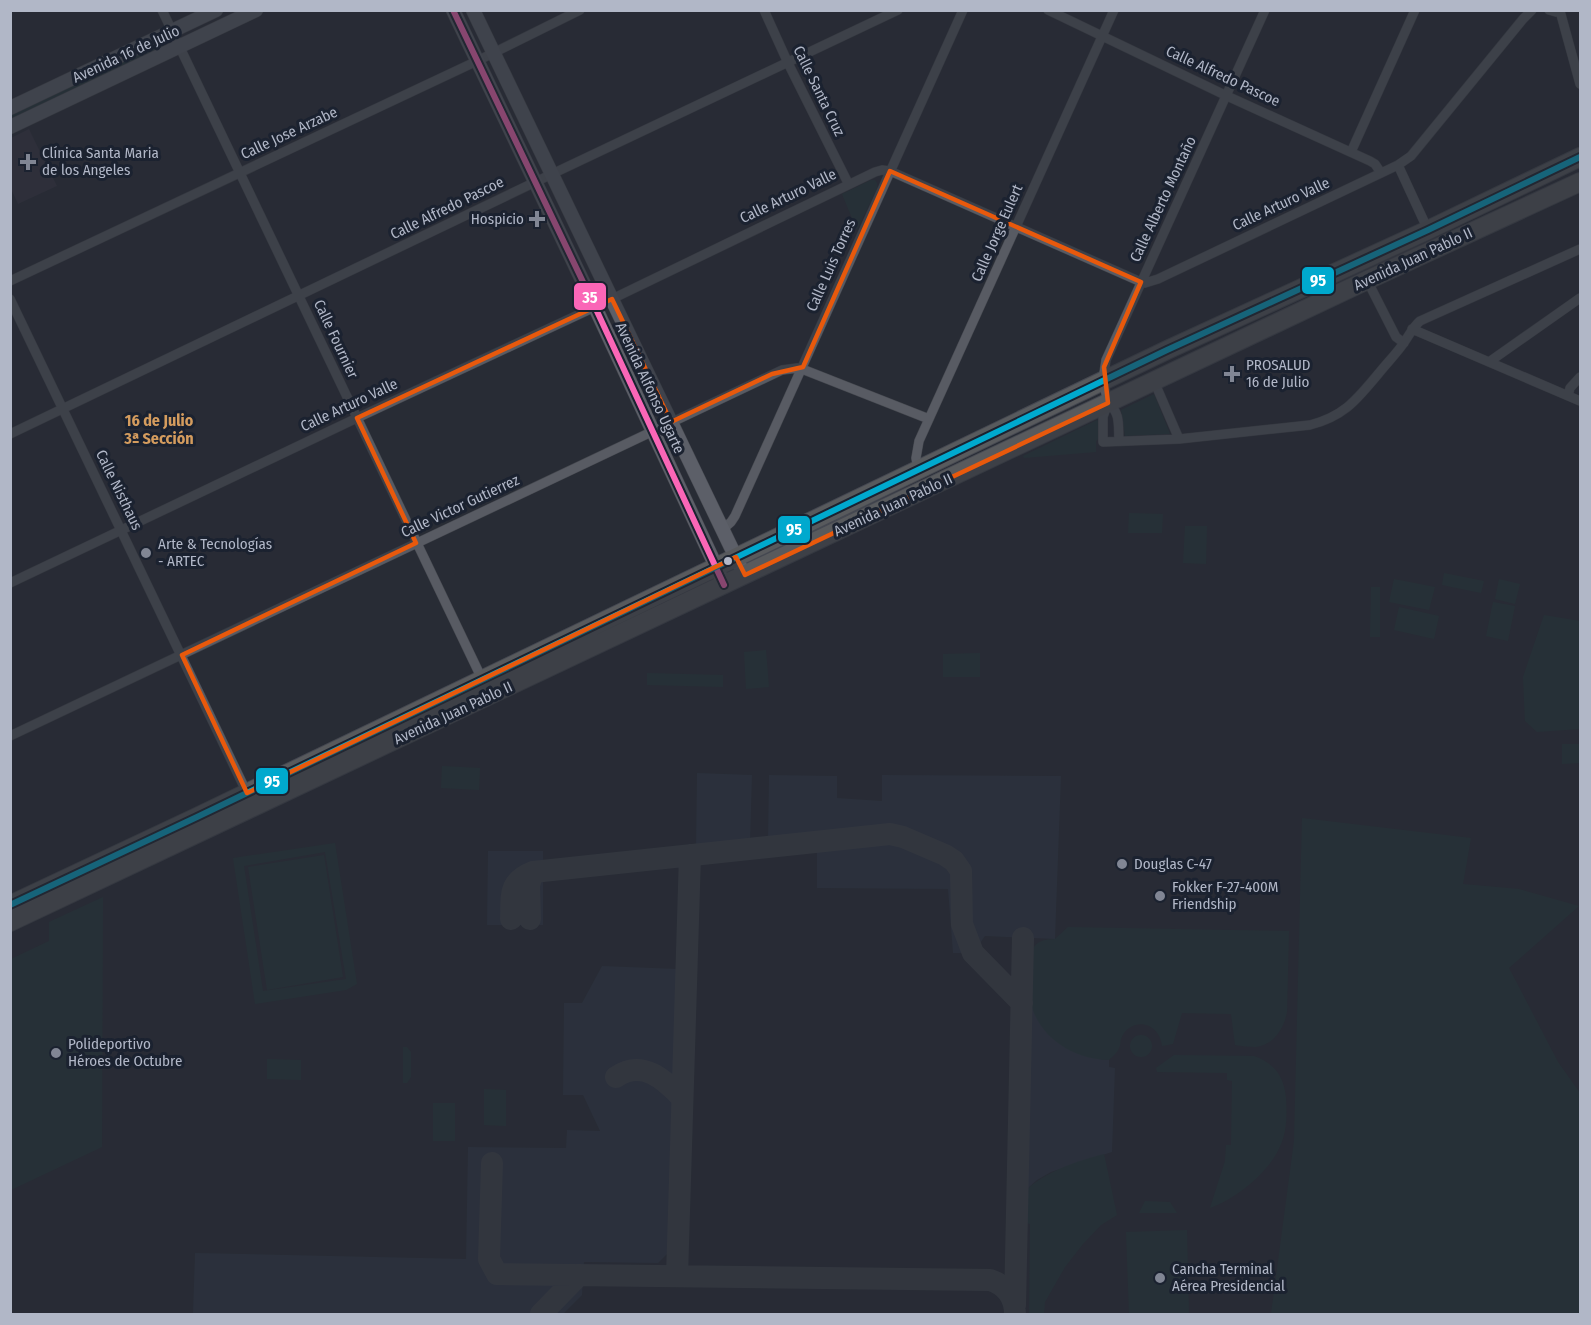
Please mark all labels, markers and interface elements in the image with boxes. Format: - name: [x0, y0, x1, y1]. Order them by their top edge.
- street label: Avenida 16 de Julio: [70, 21, 182, 87]
- street label: Calle Alfredo Pascoe: [1163, 42, 1283, 110]
- street label: Calle Santa Cruz: [789, 43, 849, 139]
- street label: Calle Jose Arzabe: [238, 103, 340, 163]
- street label: Calle Alberto Montaño: [1126, 133, 1200, 265]
- place label: Clínica Santa Maria de los Angeles: [42, 144, 159, 179]
- marker: Clínica Santa Maria de los Angeles: [19, 153, 37, 171]
- street label: Calle Arturo Valle: [737, 165, 839, 227]
- street label: Calle Alfredo Pascoe: [387, 173, 507, 243]
- street label: Calle Arturo Valle: [1230, 174, 1332, 234]
- street label: Calle Jorge Eulert: [968, 182, 1026, 284]
- place label: Hospicio: [471, 210, 524, 228]
- marker: Hospicio: [528, 210, 546, 228]
- street label: Calle Luis Torres: [803, 216, 859, 314]
- street label: Avenida Juan Pablo II: [1351, 224, 1475, 294]
- line badge: 95: [1301, 266, 1335, 295]
- text: 95: [1310, 271, 1326, 290]
- line badge: 35: [573, 282, 607, 311]
- text: 35: [581, 288, 598, 307]
- street label: Calle Fournier: [310, 297, 362, 382]
- street label: Avenida Alfonso Ugarte: [612, 320, 688, 456]
- place label: PROSALUD 16 de Julio: [1246, 356, 1310, 391]
- marker: PROSALUD 16 de Julio: [1223, 365, 1241, 383]
- street label: Calle Arturo Valle: [298, 375, 400, 435]
- district label: 16 de Julio 3ª Sección: [123, 411, 194, 448]
- street label: Calle Nisthaus: [92, 447, 146, 533]
- street label: Avenida Juan Pablo II: [831, 470, 955, 540]
- street label: Calle Victor Gutierrez: [398, 471, 522, 541]
- line badge: 95: [777, 515, 811, 544]
- text: 95: [786, 520, 802, 539]
- place label: Arte & Tecnologías - ARTEC: [158, 535, 272, 570]
- marker: Arte & Tecnologías - ARTEC: [139, 546, 153, 560]
- unlabelled marker: [722, 555, 734, 567]
- street label: Avenida Juan Pablo II: [391, 678, 515, 748]
- line badge: 95: [255, 767, 289, 795]
- text: 95: [264, 772, 280, 791]
- place label: Douglas C-47: [1134, 855, 1212, 873]
- marker: Douglas C-47: [1115, 857, 1129, 871]
- place label: Fokker F-27-400M Friendship: [1172, 878, 1279, 913]
- marker: Fokker F-27-400M Friendship: [1153, 889, 1167, 903]
- place label: Polideportivo Héroes de Octubre: [68, 1035, 182, 1070]
- marker: Polideportivo Héroes de Octubre: [49, 1046, 63, 1060]
- place label: Cancha Terminal Aérea Presidencial: [1172, 1260, 1285, 1295]
- marker: Cancha Terminal Aérea Presidencial: [1153, 1271, 1167, 1285]

